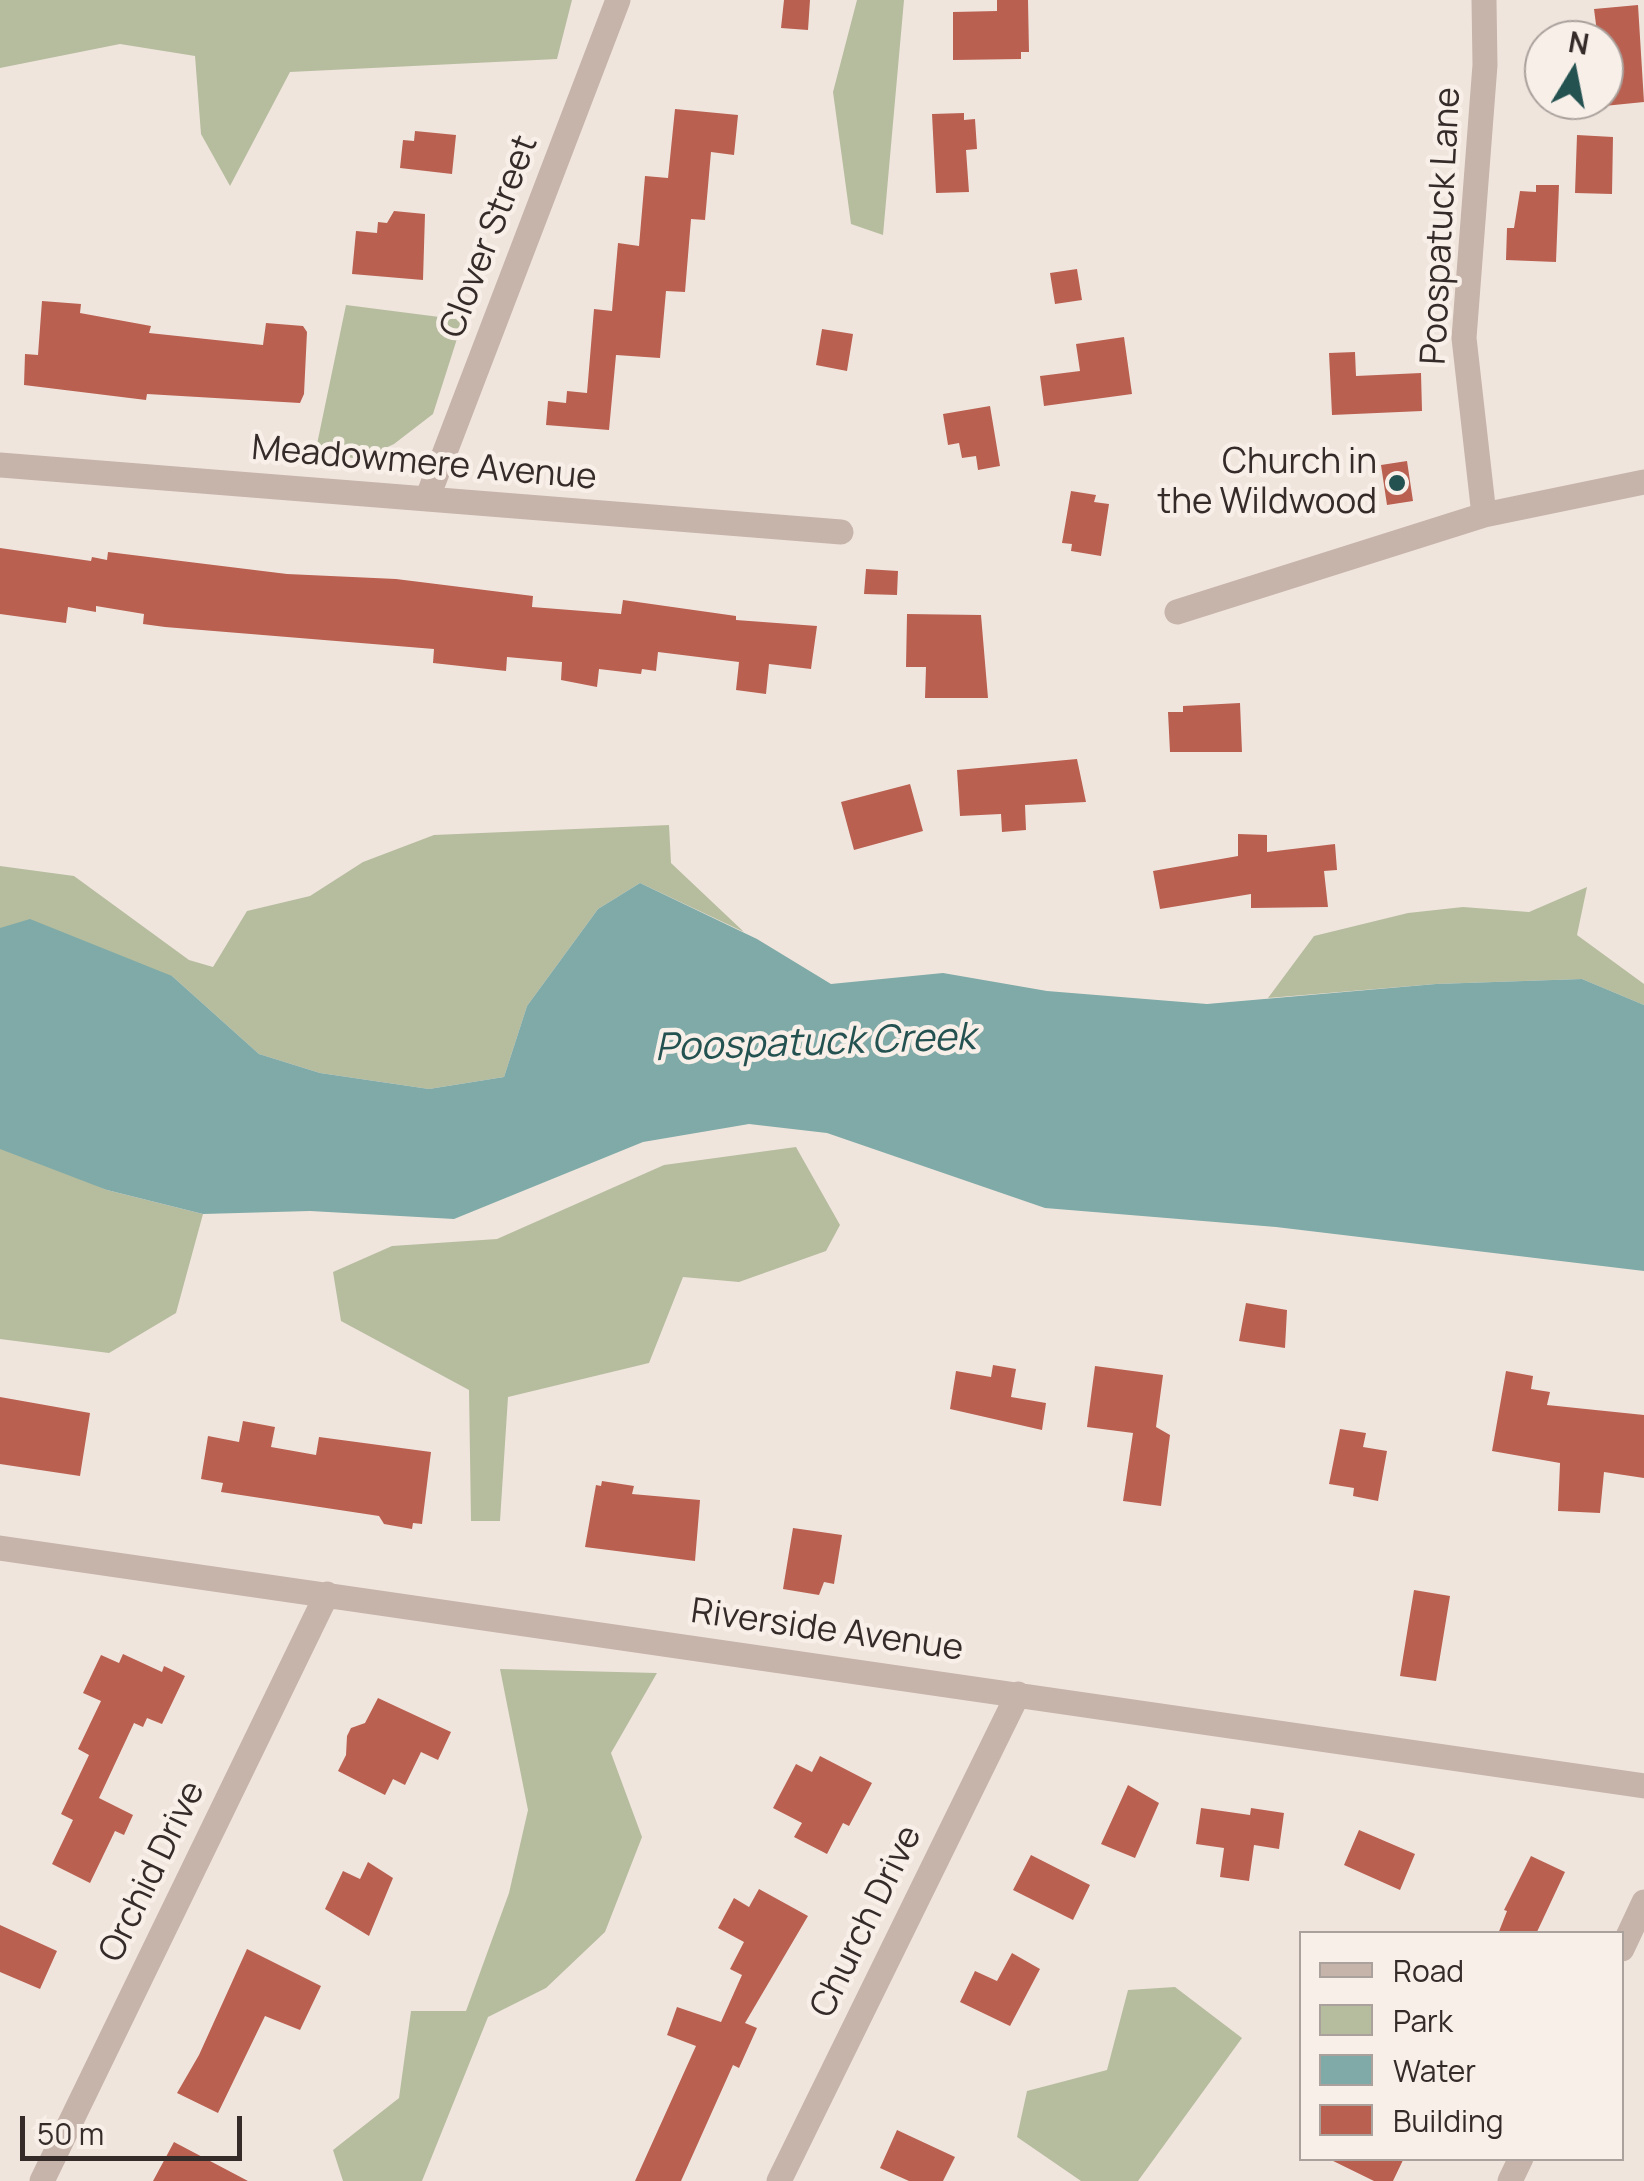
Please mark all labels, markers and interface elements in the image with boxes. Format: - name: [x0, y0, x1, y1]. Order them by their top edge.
- north arrow: [1524, 20, 1624, 120]
- text: N: [1566, 22, 1592, 63]
- street label: Poospatuck Lane: [1414, 86, 1470, 366]
- street label: Clover Street: [432, 130, 548, 344]
- street label: Meadowmere Avenue: [250, 428, 598, 500]
- place label: Church in the Wildwood: [1157, 442, 1377, 524]
- marker: Church in the Wildwood: [1386, 472, 1408, 494]
- water label: Poospatuck Creek: [654, 1016, 976, 1072]
- street label: Riverside Avenue: [688, 1591, 966, 1671]
- street label: Orchid Drive: [91, 1775, 215, 1969]
- street label: Church Drive: [803, 1819, 931, 2025]
- legend: [1299, 1931, 1624, 2161]
- text: Road: [1393, 1950, 1464, 1991]
- text: Park: [1393, 2000, 1453, 2041]
- text: Water: [1393, 2050, 1476, 2091]
- scale bar: [25, 2096, 248, 2158]
- text: Building: [1393, 2100, 1504, 2141]
- text: 50 m: [37, 2113, 104, 2154]

